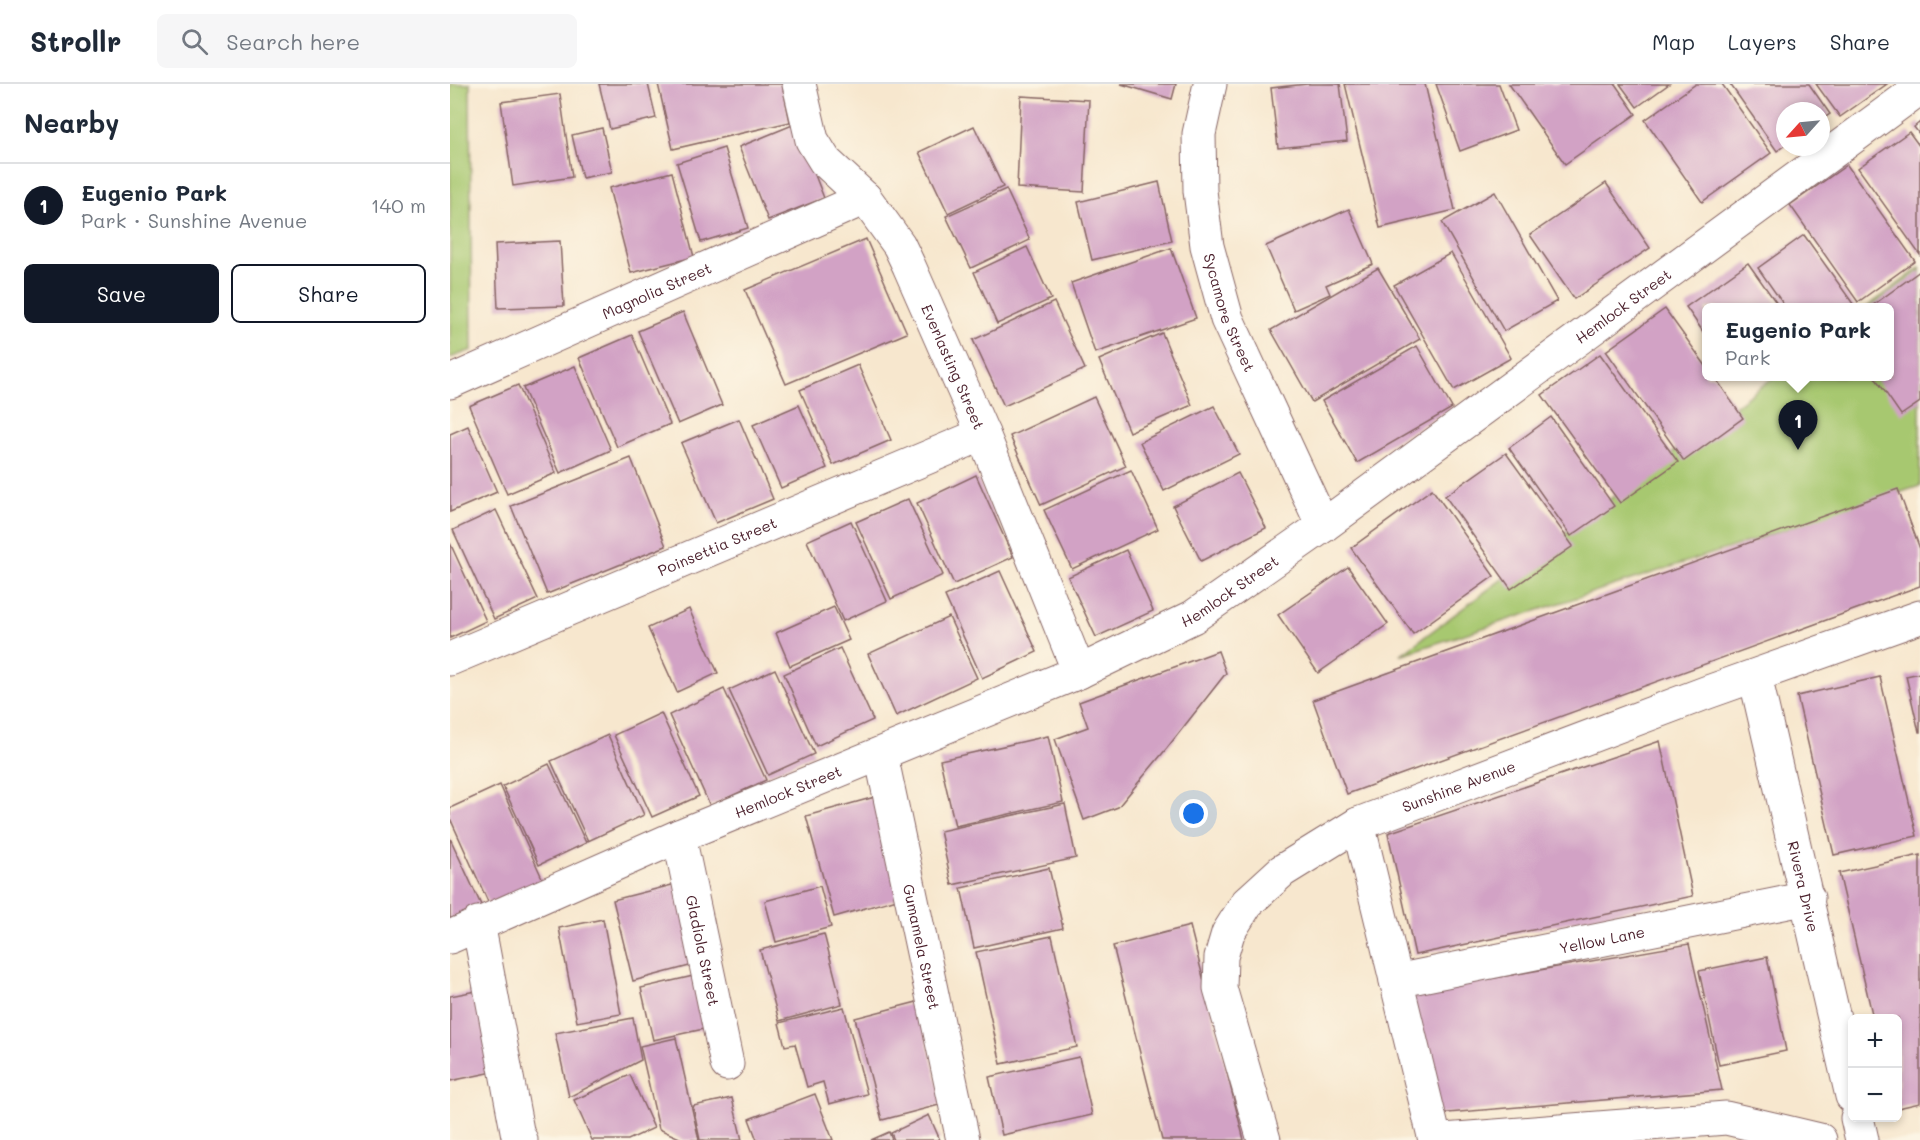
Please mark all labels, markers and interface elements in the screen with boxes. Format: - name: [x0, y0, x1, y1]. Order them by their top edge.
- search box: [157, 14, 577, 68]
- text: Strollr: [30, 23, 121, 59]
- icon: search: [178, 25, 211, 58]
- text: Search here: [226, 27, 360, 56]
- text: Map: [1652, 28, 1695, 55]
- text: Layers: [1728, 28, 1797, 55]
- text: Share: [1830, 28, 1890, 55]
- north arrow: [1776, 102, 1830, 156]
- text: Nearby: [24, 106, 119, 140]
- text: Eugenio Park: [81, 178, 227, 207]
- text: 1: [39, 192, 48, 218]
- text: 140 m: [371, 192, 426, 218]
- text: Park · Sunshine Avenue: [81, 207, 307, 233]
- street label: Sycamore Street: [1199, 251, 1260, 375]
- street label: Magnolia Street: [599, 257, 714, 323]
- button: Save: [24, 264, 219, 323]
- button: Share: [231, 264, 426, 323]
- street label: Hemlock Street: [1571, 264, 1675, 348]
- street label: Everlasting Street: [917, 301, 990, 432]
- popup: [1702, 303, 1894, 381]
- text: Eugenio Park: [1725, 315, 1871, 344]
- text: Park: [1725, 344, 1770, 370]
- pin: 1: [1778, 400, 1818, 450]
- street label: Poinsettia Street: [655, 512, 780, 580]
- street label: Hemlock Street: [1178, 550, 1282, 631]
- street label: Sunshine Avenue: [1399, 756, 1518, 817]
- street label: Hemlock Street: [731, 760, 844, 822]
- your location: [1179, 799, 1208, 828]
- street label: Rivera Drive: [1783, 839, 1824, 934]
- street label: Gumamela Street: [899, 882, 945, 1011]
- street label: Gladiola Street: [682, 893, 725, 1008]
- street label: Yellow Lane: [1557, 921, 1646, 958]
- map controls: [1848, 1014, 1902, 1122]
- button: +: [1848, 1014, 1902, 1068]
- button: −: [1848, 1068, 1902, 1122]

